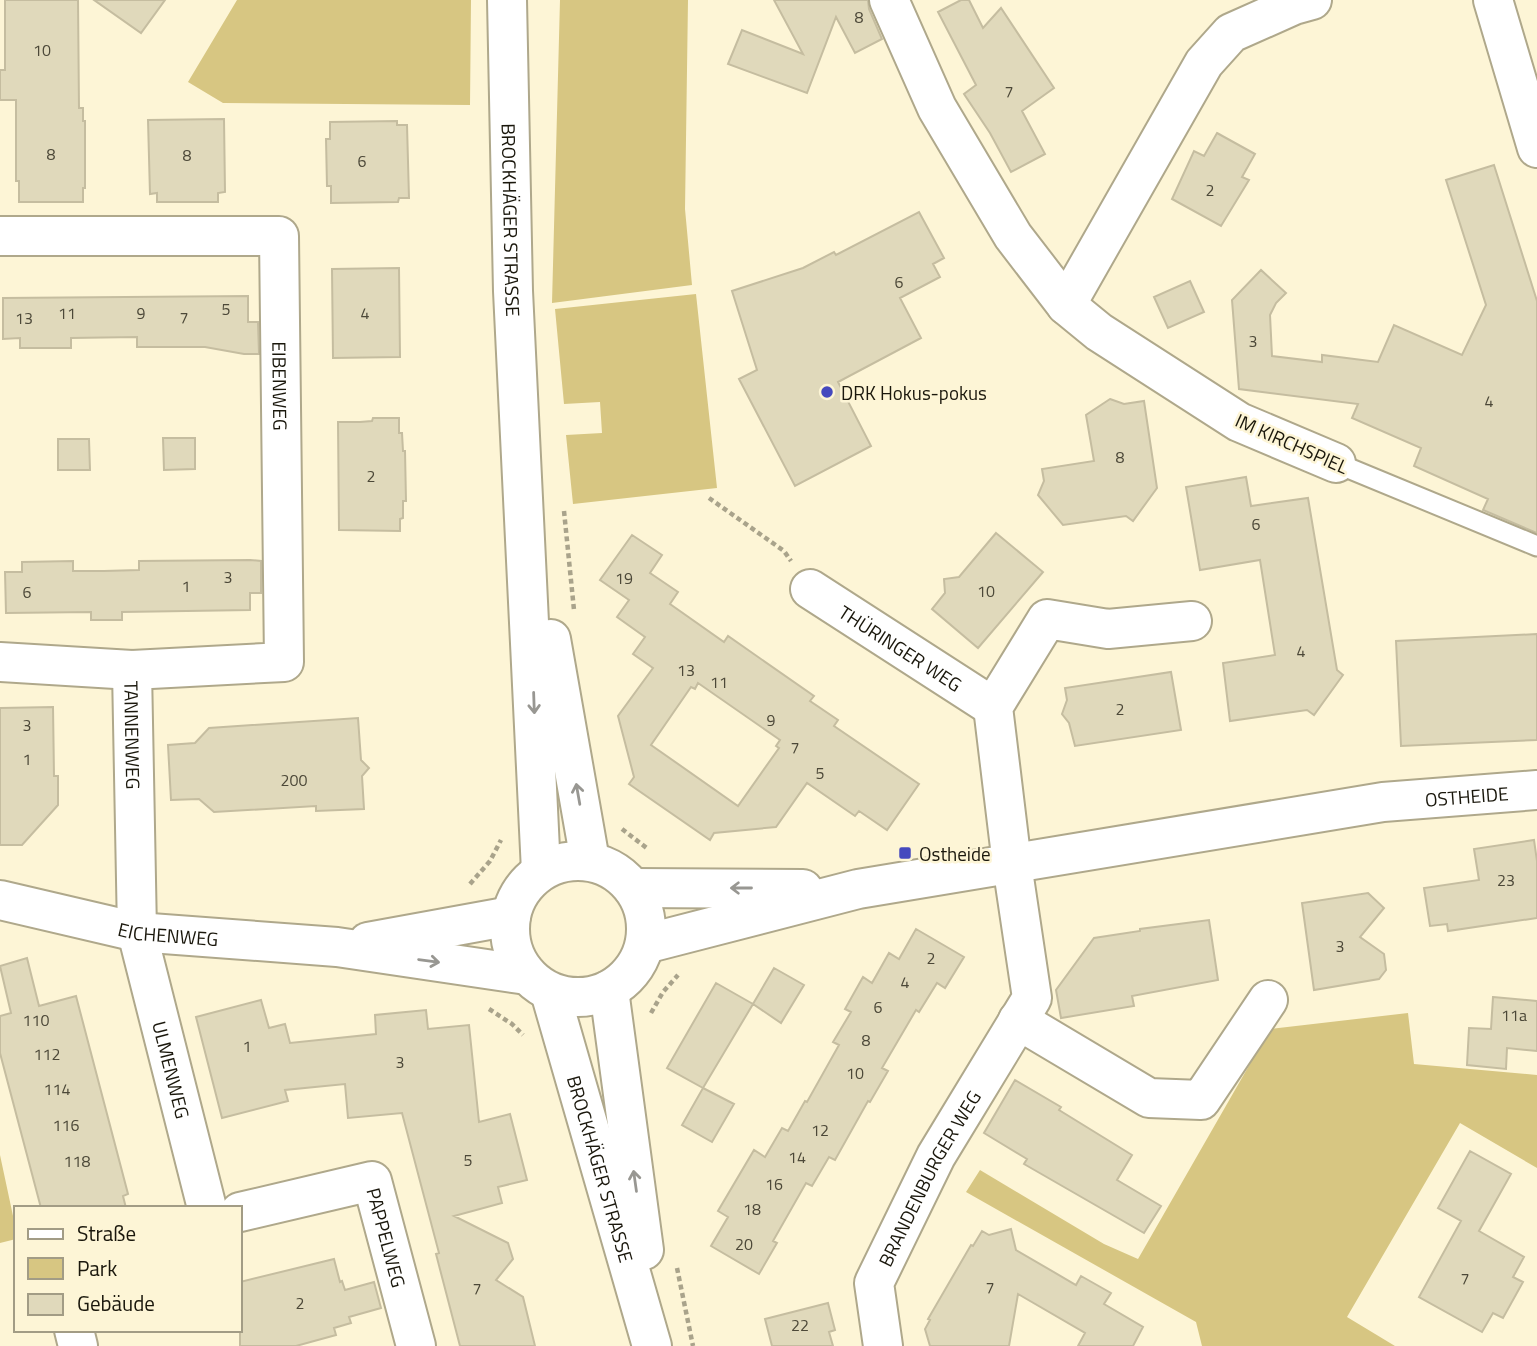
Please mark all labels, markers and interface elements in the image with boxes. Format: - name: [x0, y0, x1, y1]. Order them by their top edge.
- house number: 8: [855, 5, 864, 29]
- house number: 10: [33, 38, 51, 62]
- house number: 7: [1005, 79, 1013, 103]
- street label: BROCKHÄGER STRASSE: [495, 123, 529, 317]
- house number: 8: [47, 142, 56, 166]
- house number: 8: [183, 143, 192, 167]
- house number: 6: [358, 149, 367, 173]
- house number: 2: [1206, 178, 1214, 202]
- house number: 6: [895, 270, 904, 294]
- house number: 5: [222, 297, 231, 321]
- house number: 11: [58, 301, 76, 325]
- house number: 9: [137, 301, 146, 325]
- house number: 4: [361, 301, 370, 325]
- house number: 7: [180, 305, 188, 329]
- house number: 13: [15, 306, 33, 330]
- house number: 3: [1249, 329, 1257, 353]
- street label: EIBENWEG: [266, 341, 296, 431]
- place label: DRK Hokus-pokus: [841, 378, 987, 407]
- marker: DRK Hokus-pokus: [819, 384, 835, 400]
- house number: 4: [1485, 389, 1494, 413]
- street label: IM KIRCHSPIEL: [1231, 405, 1353, 481]
- house number: 8: [1116, 445, 1125, 469]
- house number: 2: [367, 464, 375, 488]
- house number: 6: [1252, 512, 1261, 536]
- house number: 3: [224, 565, 232, 589]
- house number: 19: [615, 566, 633, 590]
- house number: 1: [182, 574, 190, 598]
- house number: 10: [977, 579, 995, 603]
- house number: 6: [23, 580, 32, 604]
- street label: THÜRINGER WEG: [833, 597, 968, 698]
- house number: 4: [1297, 639, 1306, 663]
- house number: 13: [677, 658, 695, 682]
- house number: 11: [710, 670, 728, 694]
- street label: TANNENWEG: [118, 680, 149, 789]
- one-way arrow: [527, 692, 540, 715]
- house number: 2: [1116, 697, 1124, 721]
- house number: 9: [767, 708, 776, 732]
- house number: 3: [23, 713, 31, 737]
- house number: 7: [791, 735, 799, 759]
- house number: 1: [23, 747, 31, 771]
- house number: 5: [816, 761, 825, 785]
- house number: 200: [281, 768, 307, 792]
- street label: OSTHEIDE: [1424, 778, 1509, 813]
- one-way arrow: [571, 783, 584, 806]
- place label: Ostheide: [919, 839, 991, 868]
- marker: Ostheide: [897, 845, 913, 861]
- house number: 23: [1497, 868, 1515, 892]
- one-way arrow: [729, 881, 752, 895]
- street label: EICHENWEG: [115, 914, 220, 953]
- house number: 3: [1336, 934, 1344, 958]
- house number: 2: [927, 946, 935, 970]
- one-way arrow: [417, 955, 440, 968]
- house number: 4: [901, 970, 910, 994]
- house number: 6: [874, 995, 883, 1019]
- house number: 11a: [1501, 1003, 1527, 1027]
- house number: 110: [23, 1008, 49, 1032]
- street label: ULMENWEG: [146, 1018, 198, 1121]
- house number: 8: [862, 1028, 871, 1052]
- house number: 1: [243, 1034, 251, 1058]
- house number: 112: [34, 1042, 60, 1066]
- house number: 3: [396, 1050, 404, 1074]
- house number: 10: [846, 1061, 864, 1085]
- street label: BROCKHÄGER STRASSE: [560, 1072, 642, 1266]
- house number: 114: [44, 1077, 70, 1101]
- street label: BRANDENBURGER WEG: [870, 1084, 987, 1271]
- house number: 116: [53, 1113, 79, 1137]
- house number: 12: [811, 1118, 829, 1142]
- house number: 14: [788, 1145, 806, 1169]
- house number: 5: [464, 1148, 473, 1172]
- house number: 118: [64, 1149, 90, 1173]
- one-way arrow: [628, 1170, 641, 1193]
- house number: 16: [765, 1172, 783, 1196]
- street label: PAPPELWEG: [360, 1184, 414, 1291]
- house number: 18: [743, 1197, 761, 1221]
- legend: [14, 1206, 242, 1332]
- text: Straße: [77, 1217, 136, 1249]
- house number: 20: [735, 1232, 753, 1256]
- text: Park: [77, 1252, 117, 1284]
- house number: 7: [1461, 1266, 1469, 1290]
- house number: 7: [986, 1275, 994, 1299]
- house number: 7: [473, 1276, 481, 1300]
- text: Gebäude: [77, 1287, 155, 1319]
- house number: 2: [296, 1291, 304, 1315]
- house number: 22: [791, 1313, 809, 1337]

